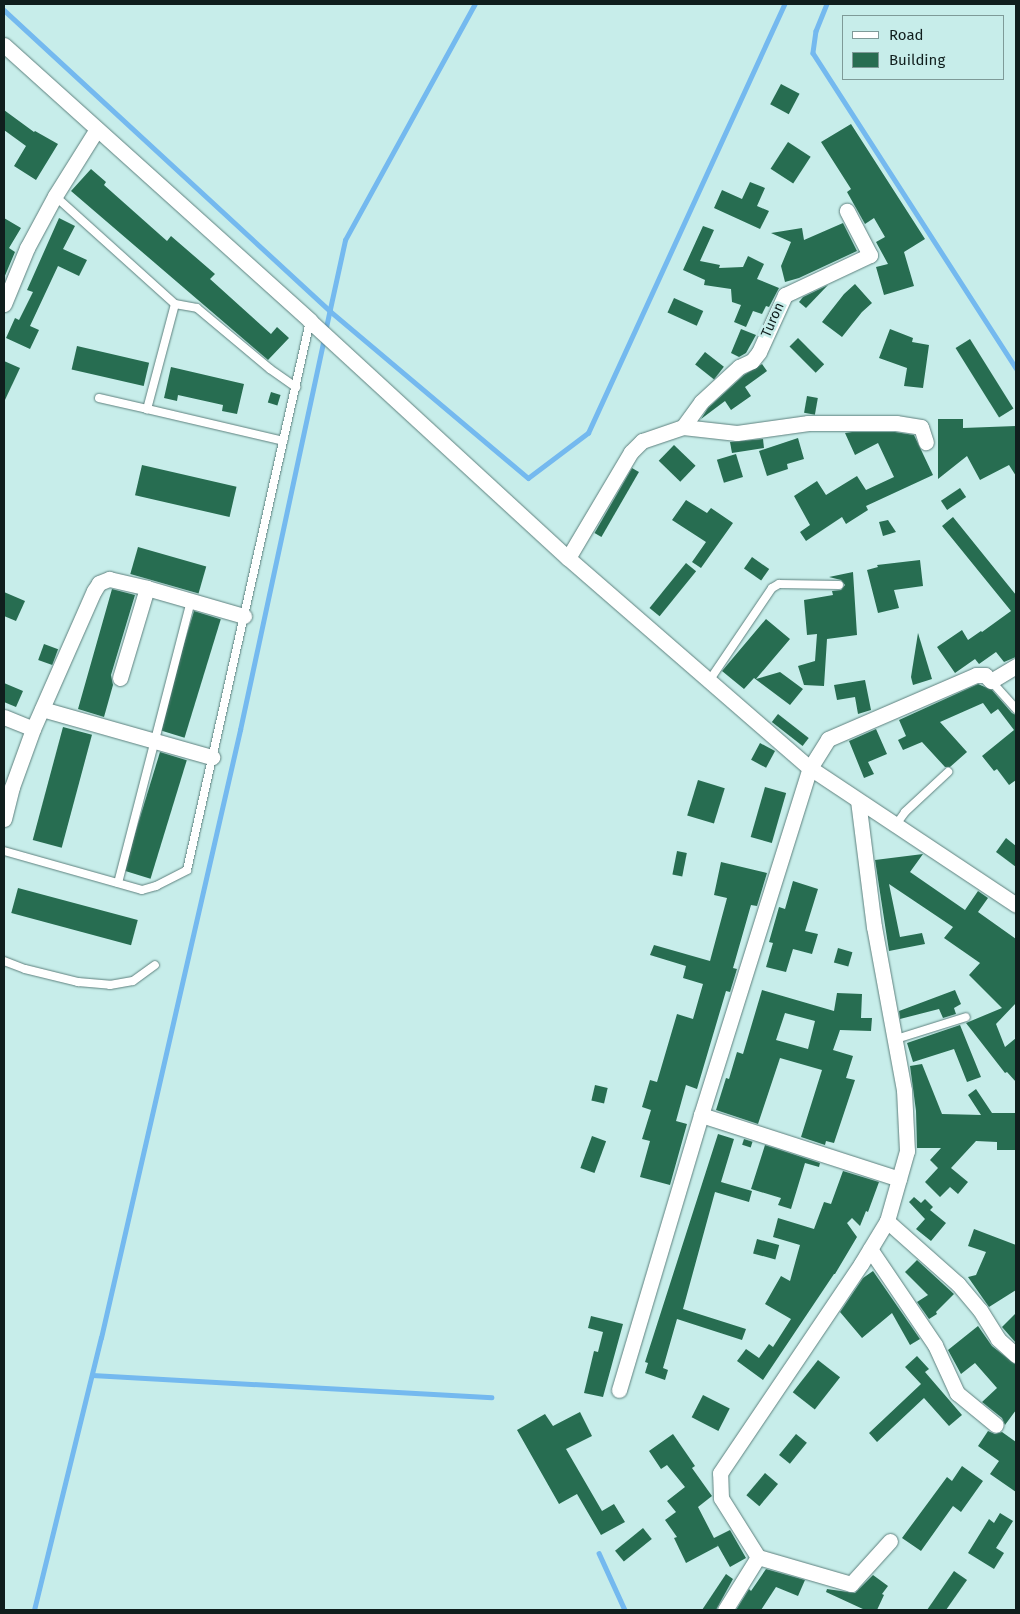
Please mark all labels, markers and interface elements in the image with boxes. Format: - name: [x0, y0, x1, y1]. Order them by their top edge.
- legend: [842, 15, 1005, 80]
- text: Road: [889, 26, 924, 44]
- text: Building: [889, 51, 945, 69]
- street label: Turon: [758, 300, 788, 340]

